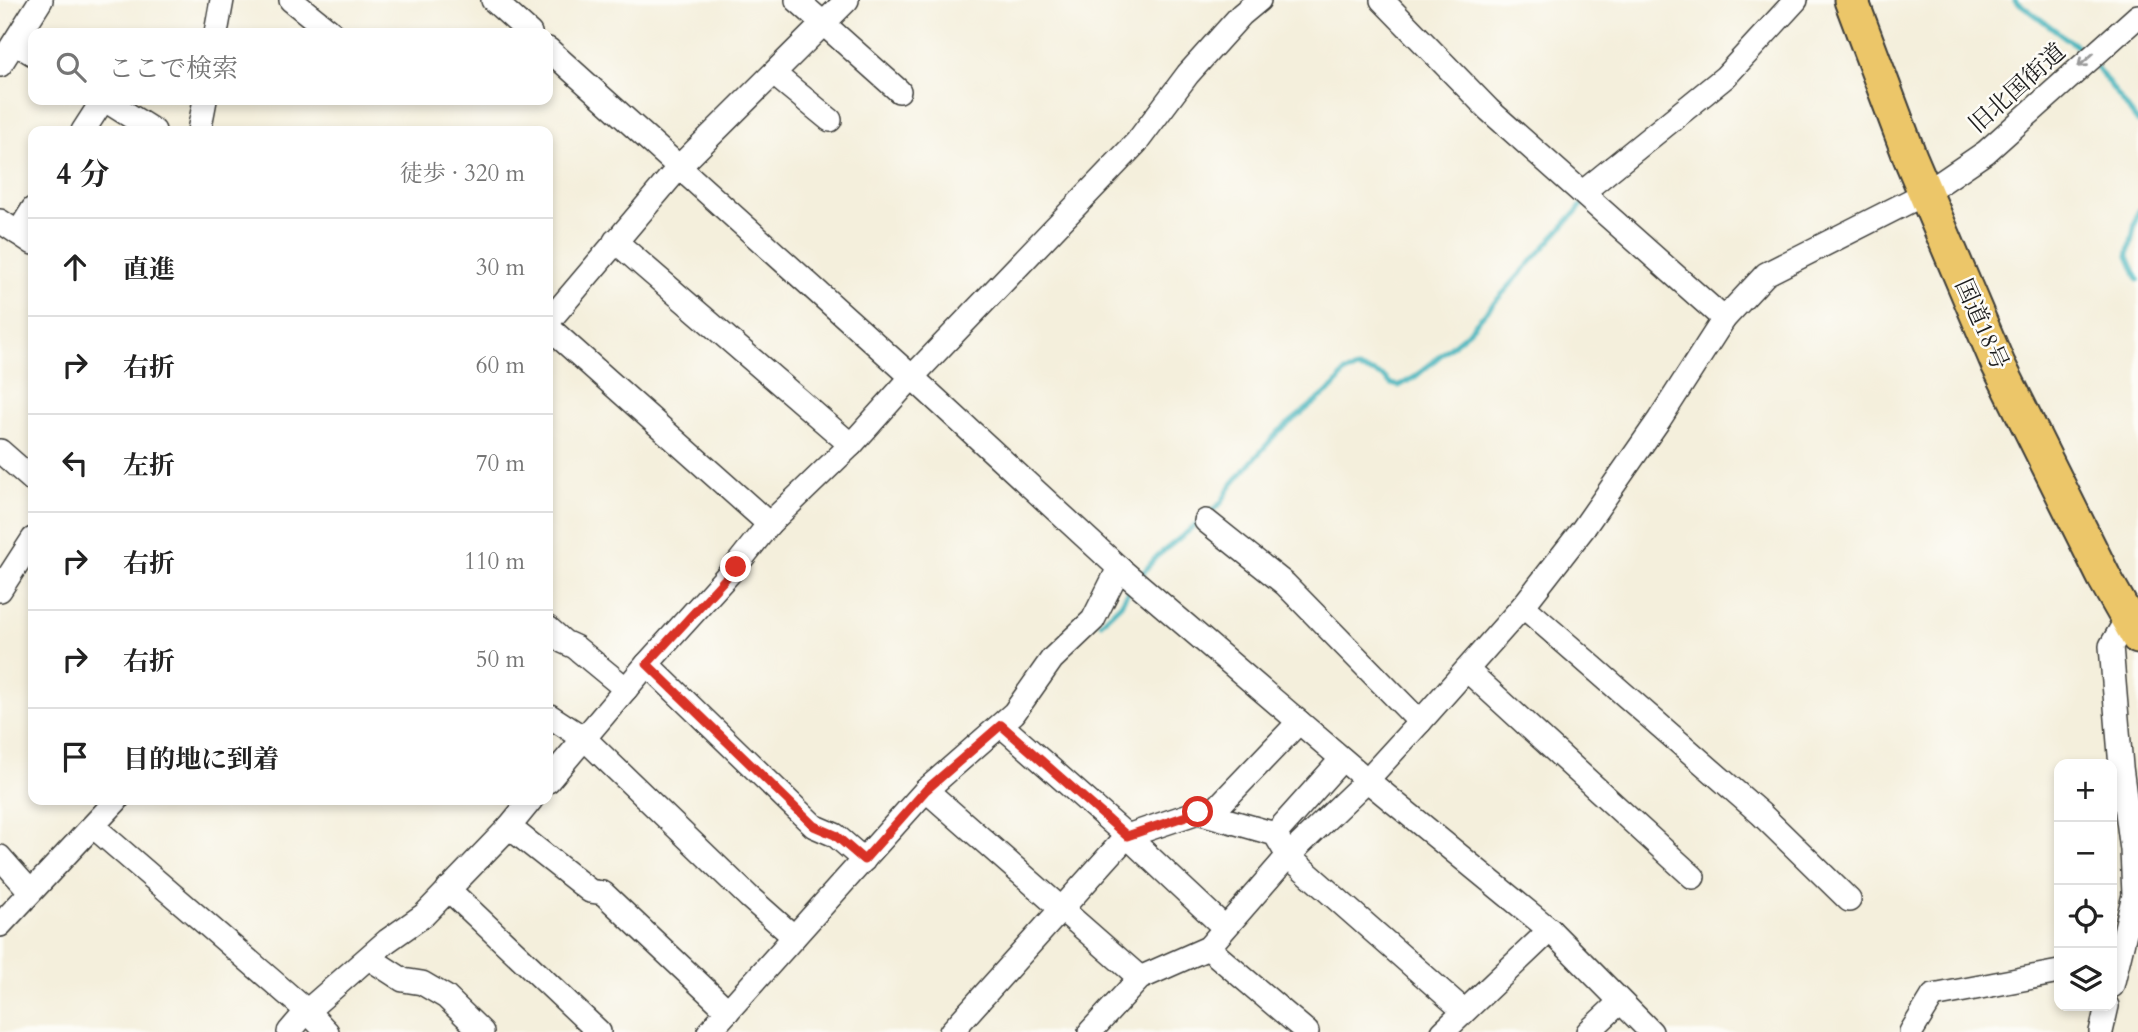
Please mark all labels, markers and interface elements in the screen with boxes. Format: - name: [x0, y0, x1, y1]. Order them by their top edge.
- search box: [28, 28, 553, 105]
- street label: 旧北国街道: [1962, 36, 2073, 141]
- icon: search: [52, 48, 90, 86]
- text: ここで検索: [108, 51, 238, 86]
- one-way arrow: [2078, 52, 2096, 68]
- text: 4 分: [56, 154, 109, 195]
- text: 徒歩 · 320 m: [400, 158, 525, 189]
- icon: ahead: [56, 248, 94, 286]
- text: 直進: [123, 252, 175, 287]
- text: 30 m: [476, 252, 525, 283]
- street label: 国道18号: [1947, 273, 2016, 375]
- icon: right: [56, 346, 94, 384]
- text: 右折: [123, 350, 175, 385]
- text: 60 m: [476, 350, 525, 381]
- icon: left: [56, 444, 94, 482]
- text: 左折: [123, 448, 175, 483]
- text: 70 m: [476, 448, 525, 479]
- icon: right: [56, 542, 94, 580]
- text: 右折: [123, 546, 175, 581]
- text: 110 m: [464, 546, 525, 577]
- route end: [720, 551, 751, 582]
- icon: right: [56, 640, 94, 678]
- text: 右折: [123, 644, 175, 679]
- text: 50 m: [476, 644, 525, 675]
- icon: arrive: [56, 738, 94, 776]
- text: 目的地に到着: [123, 742, 279, 777]
- map controls: [2054, 759, 2117, 1011]
- button: +: [2054, 759, 2117, 822]
- route start: [1182, 796, 1213, 827]
- button: −: [2054, 822, 2117, 885]
- button: locate: [2054, 885, 2117, 948]
- button: layers: [2054, 948, 2117, 1011]

